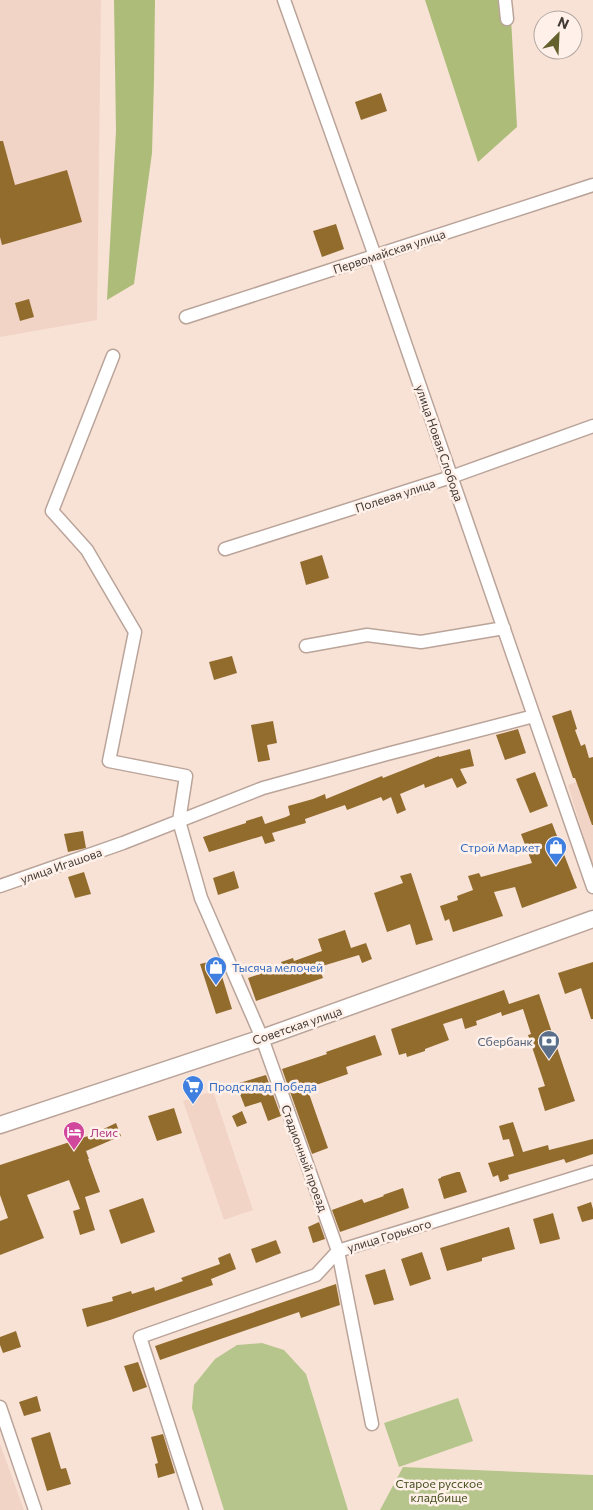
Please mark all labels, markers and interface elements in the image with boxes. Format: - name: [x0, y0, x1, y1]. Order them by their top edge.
- north arrow: [533, 10, 583, 60]
- text: N: [555, 13, 572, 33]
- street label: Первомайская улица: [331, 226, 447, 276]
- street label: улица Новая Слобода: [413, 383, 467, 503]
- street label: Полевая улица: [353, 475, 437, 515]
- shop icon: Строй Маркет: [544, 835, 568, 866]
- place label: Строй Маркет: [460, 840, 540, 854]
- street label: улица Игашова: [18, 844, 104, 886]
- shop icon: Тысяча мелочей: [204, 955, 228, 986]
- place label: Тысяча мелочей: [232, 960, 323, 974]
- street label: Советская улица: [250, 1003, 344, 1047]
- bank icon: Сбербанк: [537, 1029, 561, 1060]
- place label: Сбербанк: [477, 1034, 534, 1048]
- supermarket icon: Продсклад Победа: [181, 1074, 205, 1105]
- place label: Продсклад Победа: [209, 1079, 317, 1093]
- street label: Стадионный проезд: [279, 1103, 331, 1213]
- hotel icon: Леис: [62, 1120, 86, 1151]
- place label: Леис: [90, 1125, 118, 1139]
- street label: улица Горького: [345, 1216, 433, 1254]
- park label: Старое русское кладбище: [395, 1476, 483, 1504]

